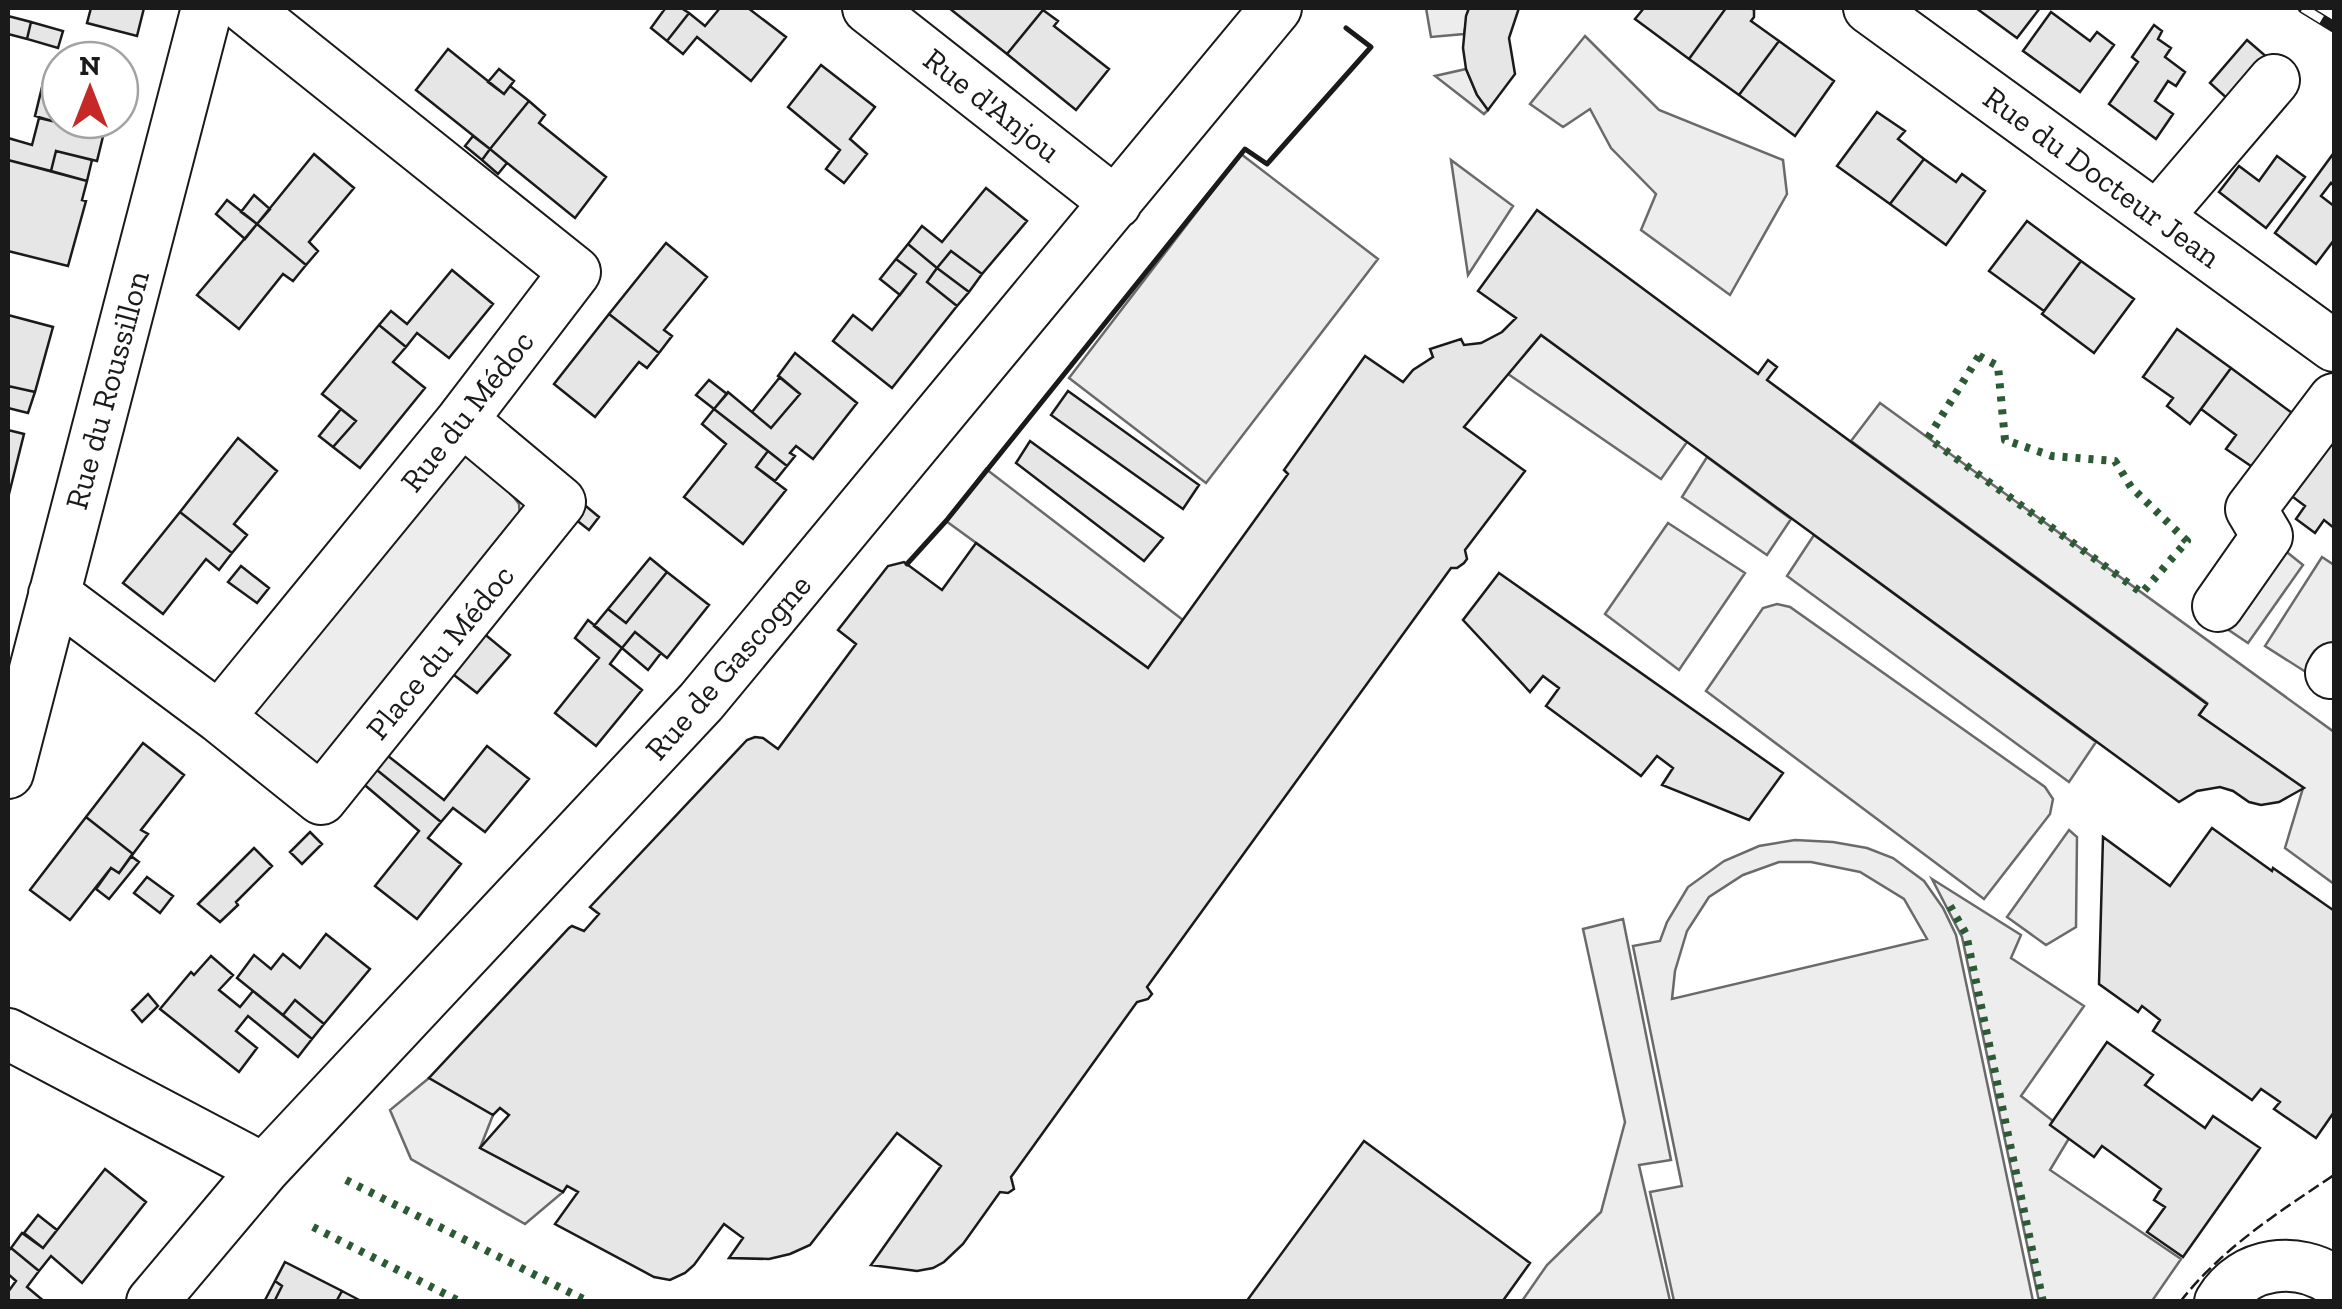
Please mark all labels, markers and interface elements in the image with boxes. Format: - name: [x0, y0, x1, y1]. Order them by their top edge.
- north arrow: [40, 40, 140, 140]
- street label: Rue d'Anjou: [916, 40, 1068, 170]
- text: N: [79, 49, 101, 82]
- street label: Rue du Docteur Jean: [1976, 78, 2228, 276]
- street label: Rue du Roussillon: [57, 266, 157, 513]
- street label: Rue du Médoc: [392, 323, 542, 499]
- street label: Place du Médoc: [358, 557, 522, 747]
- street label: Rue de Gascogne: [637, 566, 819, 768]

